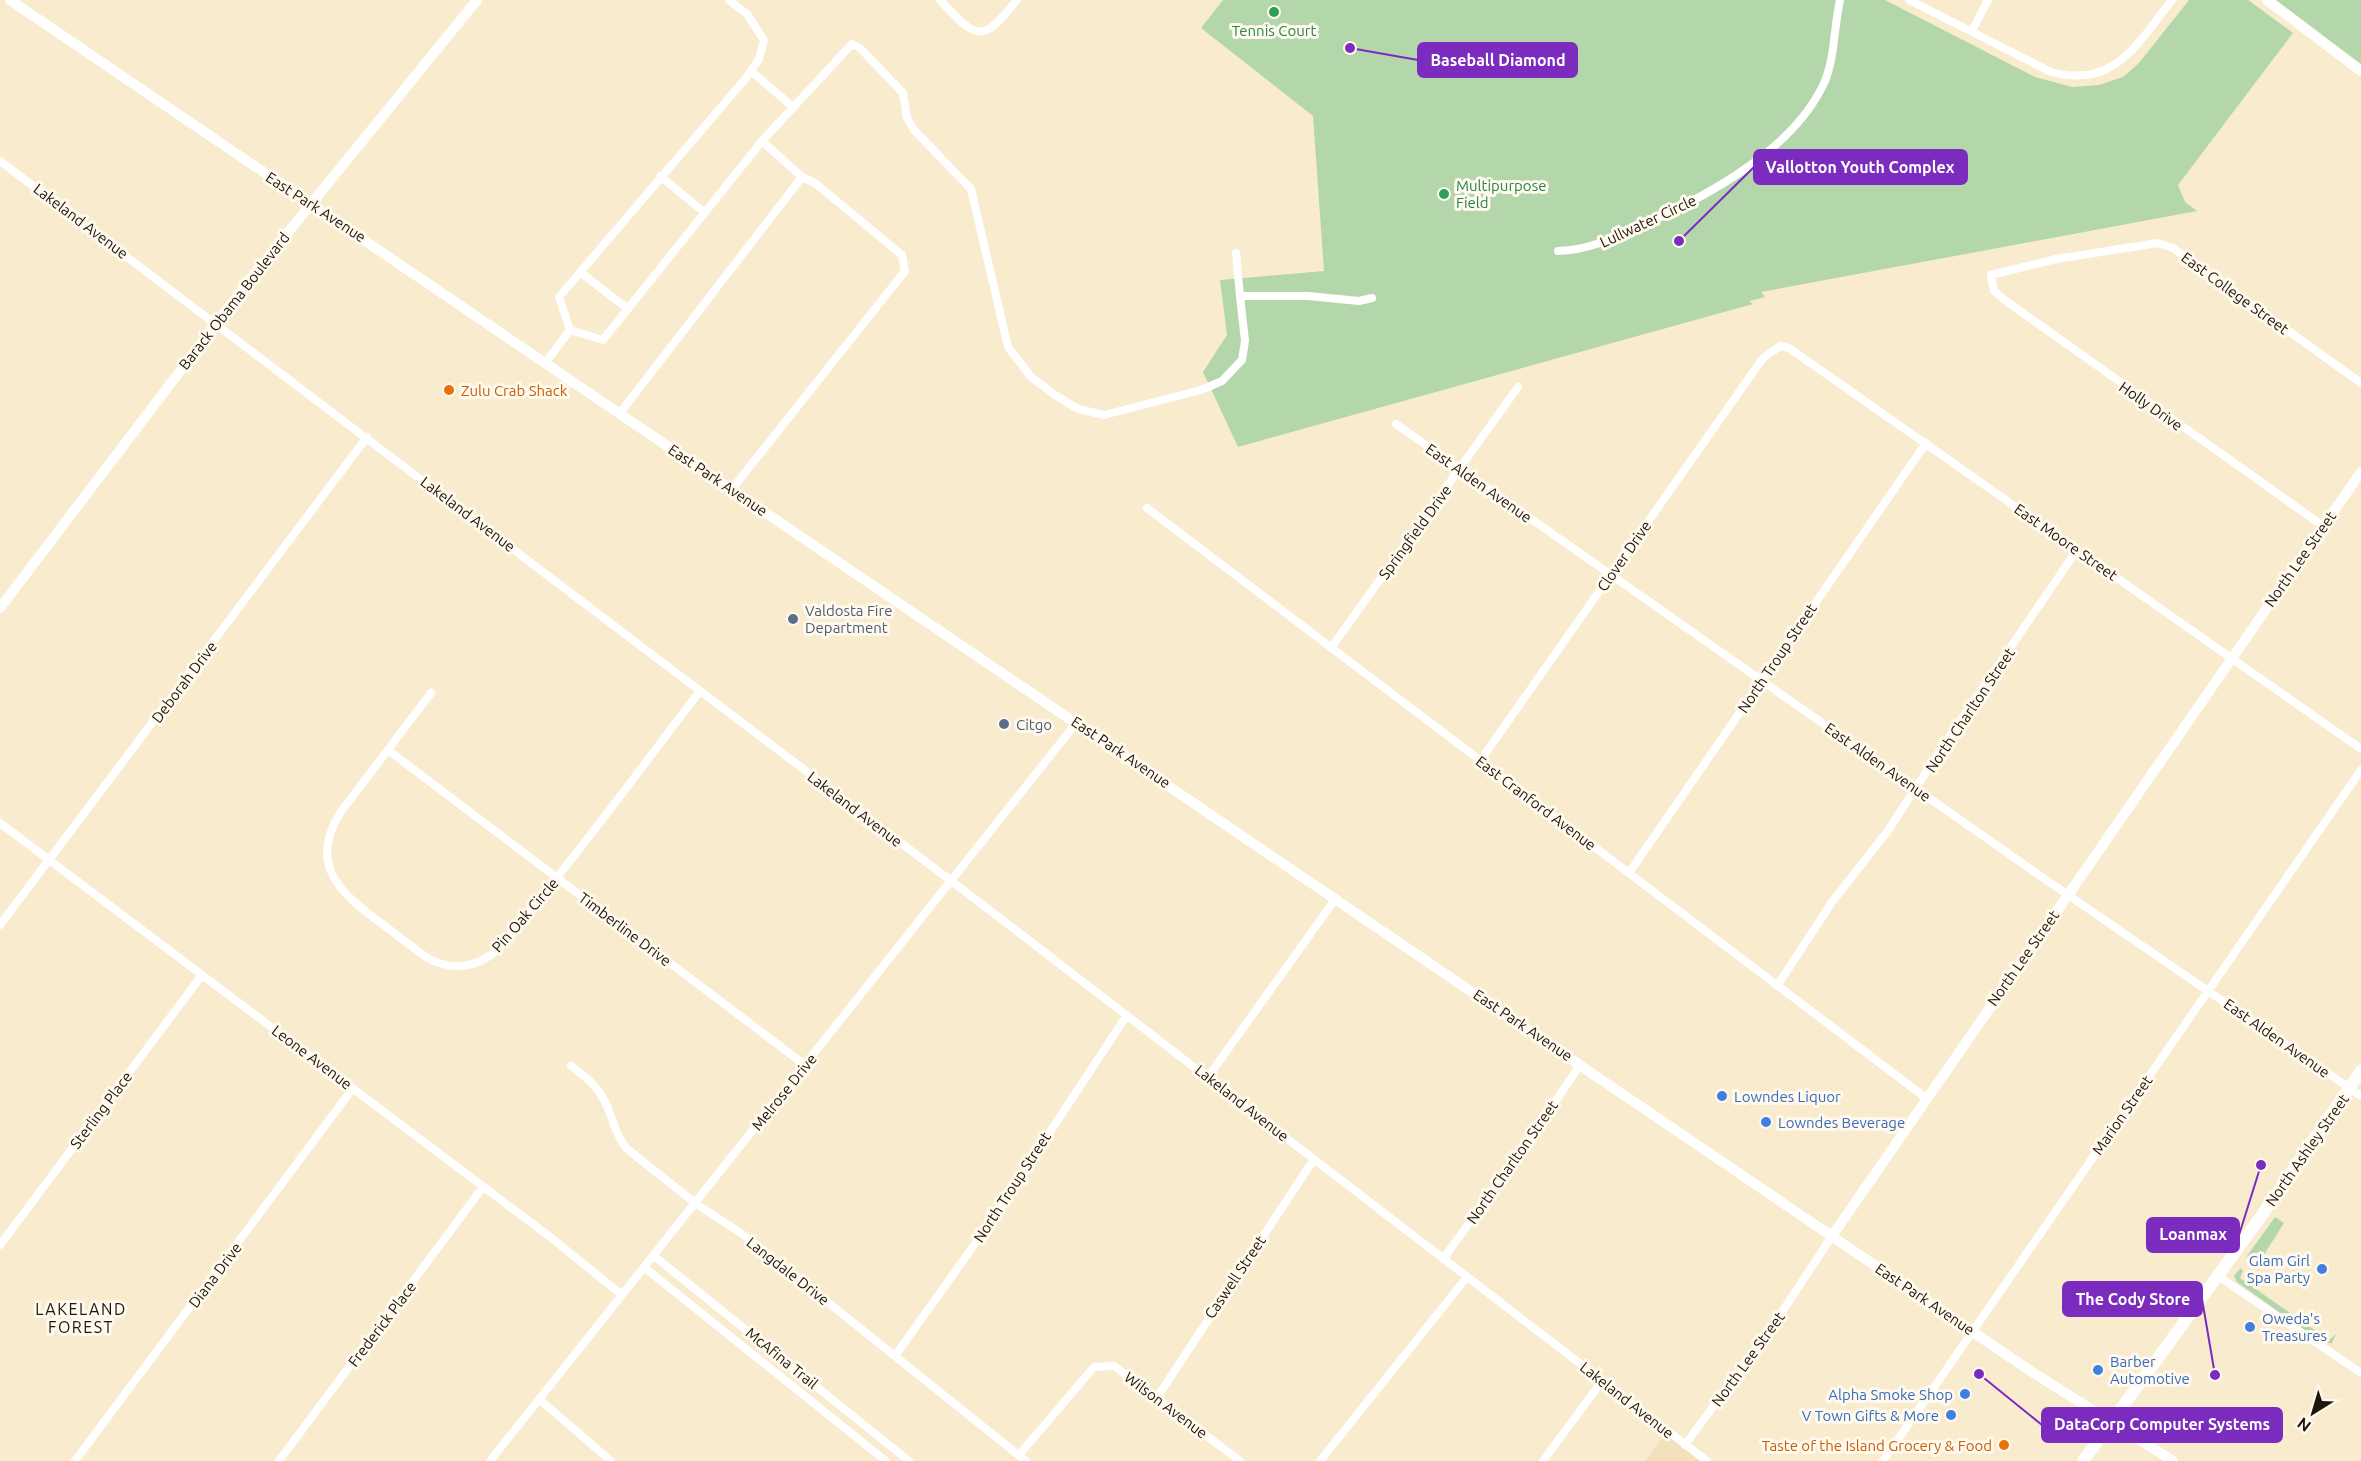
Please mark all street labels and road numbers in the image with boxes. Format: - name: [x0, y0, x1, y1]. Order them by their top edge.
- street label: East Park Avenue: [263, 168, 369, 246]
- street label: Lakeland Avenue: [30, 180, 132, 262]
- street label: Lullwater Circle: [1597, 191, 1699, 251]
- street label: Barack Obama Boulevard: [175, 229, 293, 373]
- street label: East College Street: [2178, 248, 2292, 338]
- street label: Holly Drive: [2116, 378, 2186, 434]
- street label: East Alden Avenue: [1423, 440, 1535, 526]
- street label: East Park Avenue: [665, 441, 771, 519]
- street label: Lakeland Avenue: [417, 473, 519, 555]
- street label: Springfield Drive: [1375, 482, 1455, 582]
- street label: East Moore Street: [2011, 500, 2121, 584]
- street label: North Lee Street: [2261, 508, 2339, 610]
- street label: Clover Drive: [1594, 518, 1654, 594]
- street label: North Troup Street: [1734, 600, 1820, 716]
- street label: Deborah Drive: [148, 638, 220, 726]
- street label: North Charlton Street: [1922, 644, 2018, 776]
- street label: East Park Avenue: [1068, 713, 1174, 791]
- street label: East Alden Avenue: [1822, 719, 1934, 805]
- street label: East Cranford Avenue: [1473, 752, 1599, 854]
- street label: Lakeland Avenue: [804, 768, 906, 850]
- street label: Pin Oak Circle: [488, 874, 562, 956]
- street label: Timberline Drive: [575, 889, 675, 969]
- street label: North Lee Street: [1984, 907, 2062, 1009]
- street label: East Park Avenue: [1470, 986, 1576, 1064]
- street label: East Alden Avenue: [2221, 995, 2333, 1081]
- street label: Leone Avenue: [269, 1021, 355, 1093]
- street label: Melrose Drive: [748, 1050, 820, 1134]
- street label: Lakeland Avenue: [1192, 1061, 1292, 1145]
- street label: Sterling Place: [67, 1068, 135, 1152]
- street label: Marion Street: [2088, 1072, 2156, 1158]
- street label: North Ashley Street: [2262, 1091, 2352, 1209]
- street label: North Charlton Street: [1463, 1097, 1561, 1227]
- street label: North Troup Street: [970, 1129, 1054, 1245]
- street label: Caswell Street: [1201, 1232, 1269, 1322]
- street label: Langdale Drive: [743, 1233, 833, 1309]
- street label: Diana Drive: [185, 1239, 245, 1311]
- street label: East Park Avenue: [1872, 1260, 1978, 1338]
- street label: Frederick Place: [345, 1278, 419, 1370]
- street label: North Lee Street: [1708, 1308, 1788, 1410]
- street label: McAfina Trail: [743, 1324, 821, 1392]
- street label: Lakeland Avenue: [1577, 1358, 1677, 1442]
- street label: Wilson Avenue: [1121, 1368, 1211, 1442]

